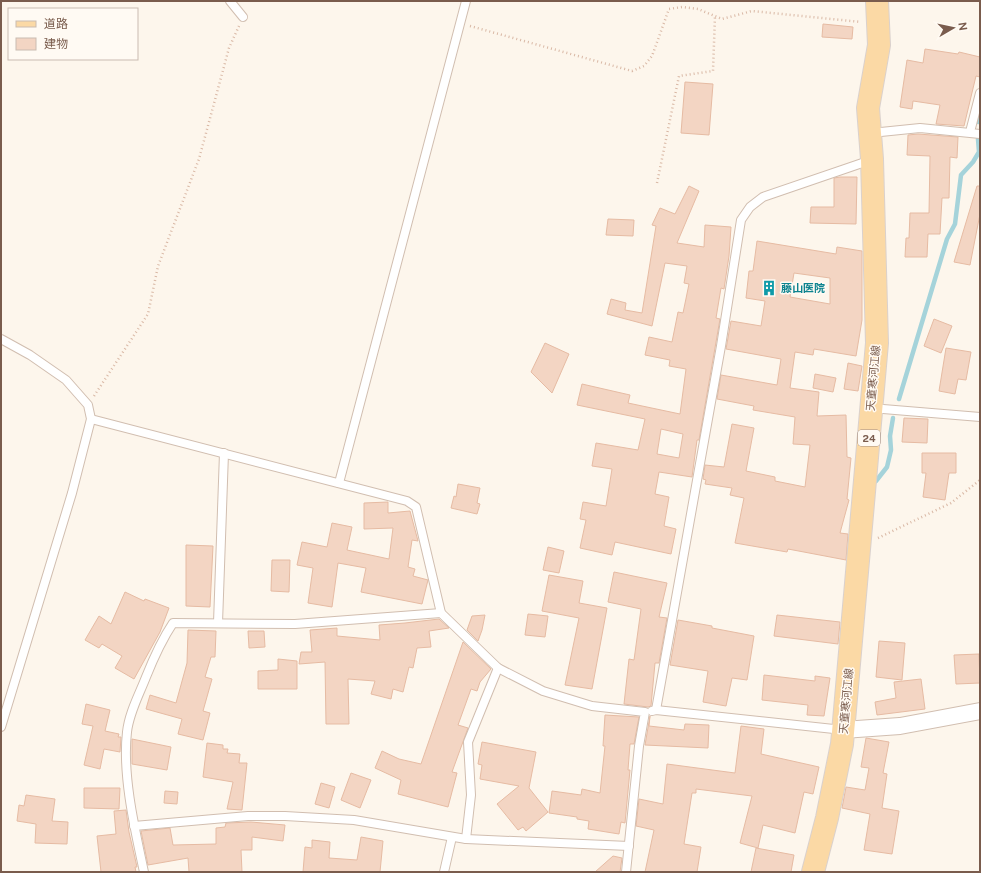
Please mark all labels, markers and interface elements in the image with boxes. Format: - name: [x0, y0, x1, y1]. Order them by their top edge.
- legend: [8, 8, 138, 60]
- north arrow: [933, 8, 973, 48]
- text: 道路: [44, 17, 68, 31]
- text: N: [956, 21, 969, 32]
- text: 建物: [44, 37, 68, 51]
- building icon: 藤山医院: [760, 279, 778, 297]
- place label: 藤山医院: [781, 282, 825, 294]
- street label: 天童寒河江線: [864, 345, 882, 411]
- road number: 24: [858, 430, 880, 446]
- street label: 天童寒河江線: [837, 668, 855, 734]

